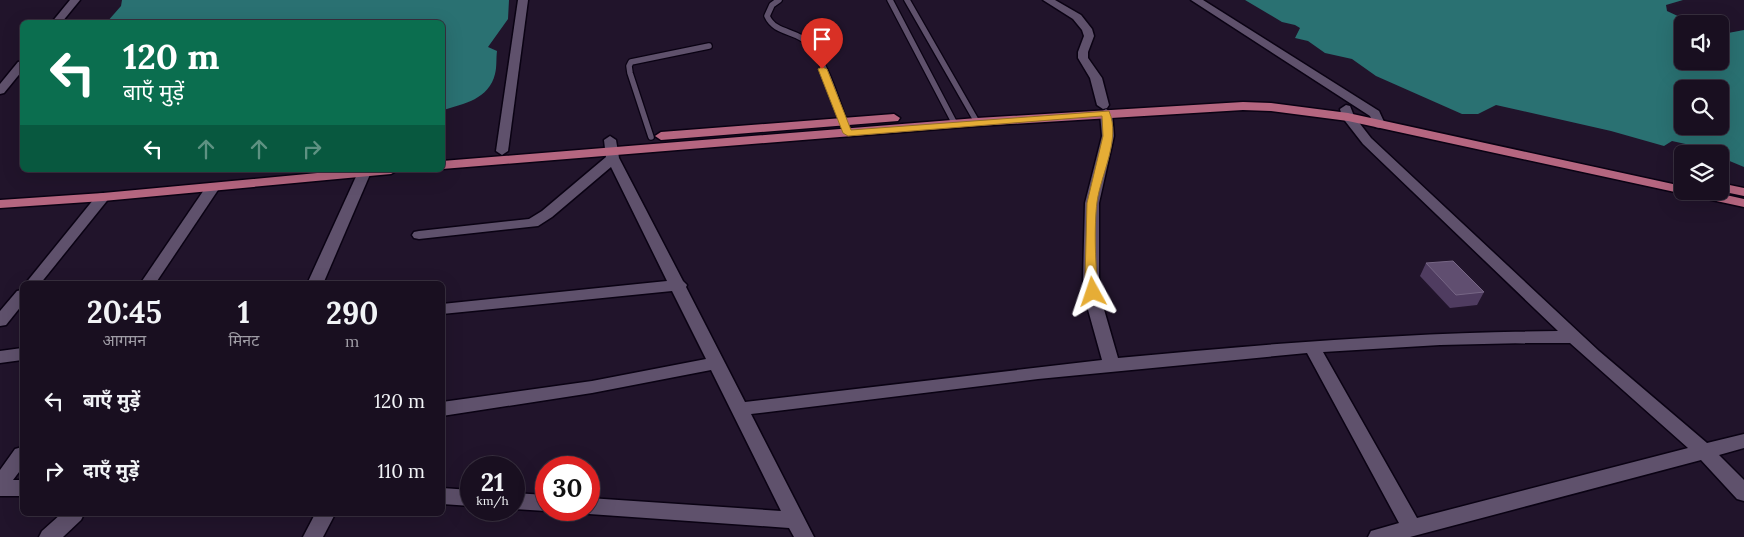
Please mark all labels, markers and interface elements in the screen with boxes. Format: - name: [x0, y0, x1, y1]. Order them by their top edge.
- map controls: [1674, 15, 1729, 200]
- button: sound: [1674, 15, 1729, 70]
- pin: [801, 18, 843, 69]
- icon: arrive: [808, 25, 836, 53]
- text: 120 m: [123, 34, 220, 79]
- icon: left: [40, 40, 105, 105]
- text: बाएँ मुड़ें: [123, 78, 184, 106]
- button: search: [1674, 80, 1729, 135]
- icon: left: [139, 135, 167, 163]
- icon: ahead: [192, 135, 220, 163]
- icon: ahead: [245, 135, 273, 163]
- icon: right: [298, 135, 326, 163]
- button: layers: [1674, 145, 1729, 200]
- position arrow: [1066, 265, 1118, 317]
- text: 20:45: [87, 293, 162, 331]
- text: 1: [238, 293, 250, 331]
- text: 290: [326, 294, 378, 332]
- text: आगमन: [102, 330, 146, 350]
- text: मिनट: [229, 330, 259, 350]
- text: m: [345, 331, 359, 351]
- icon: left: [40, 387, 68, 415]
- text: बाएँ मुड़ें: [83, 388, 140, 412]
- text: 120 m: [374, 389, 425, 413]
- speed limit sign: 30: [535, 456, 600, 521]
- icon: right: [40, 457, 68, 485]
- text: दाएँ मुड़ें: [83, 458, 139, 482]
- text: 110 m: [377, 459, 425, 483]
- text: 21: [481, 466, 504, 498]
- text: km/h: [476, 493, 509, 508]

